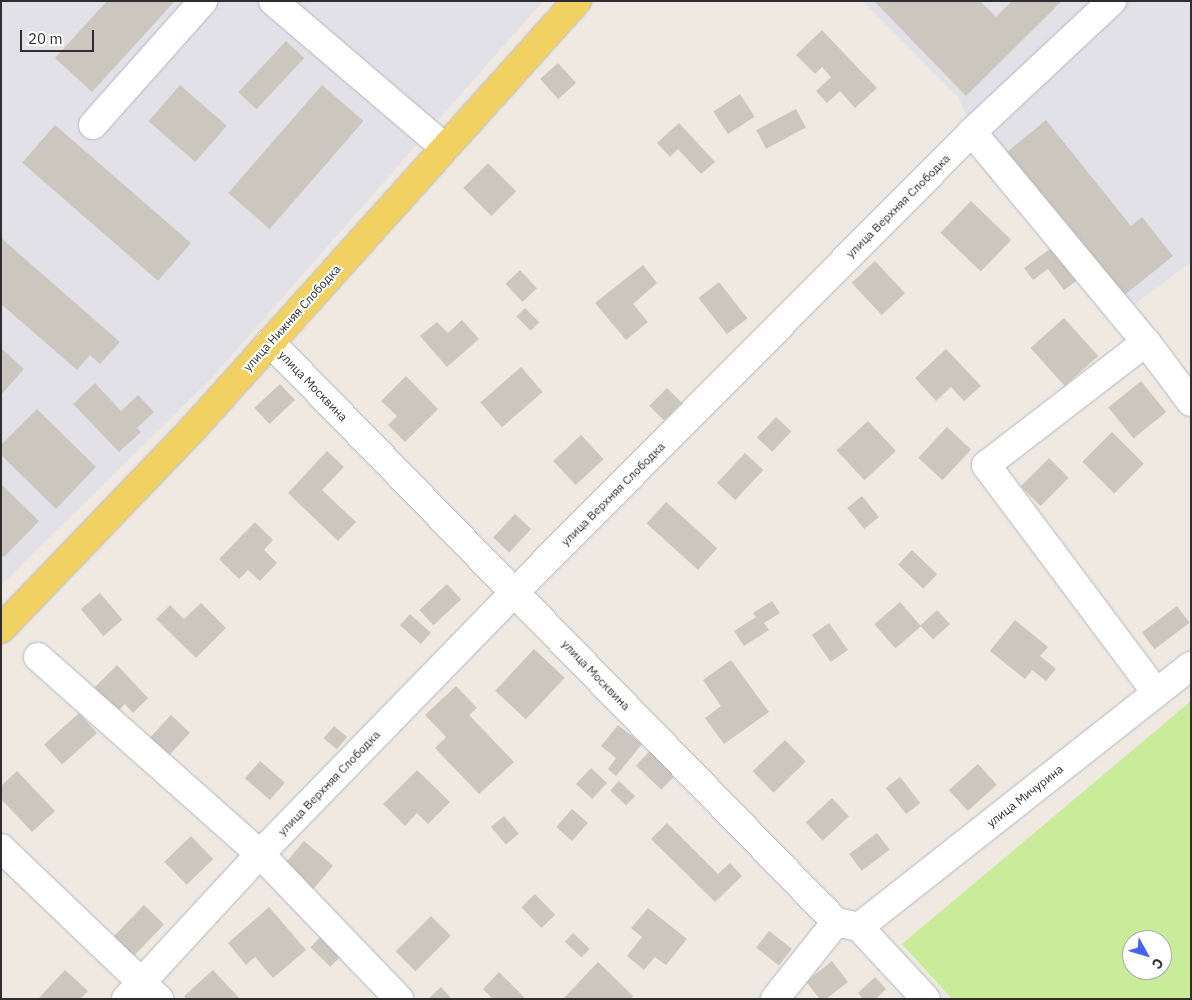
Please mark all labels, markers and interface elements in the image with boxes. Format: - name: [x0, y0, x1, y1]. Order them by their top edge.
- scale bar: [22, 20, 96, 52]
- text: 20 m: [28, 29, 63, 48]
- street label: улица Верхняя Слободка: [843, 151, 953, 261]
- street label: улица Нижняя Слободка: [240, 262, 344, 374]
- street label: улица Москвина: [276, 348, 350, 424]
- street label: улица Верхняя Слободка: [558, 439, 668, 549]
- street label: улица Москвина: [559, 637, 633, 713]
- street label: улица Верхняя Слободка: [275, 727, 383, 839]
- street label: улица Мичурина: [984, 762, 1066, 830]
- north arrow: [1122, 930, 1172, 980]
- text: С: [1148, 955, 1168, 973]

